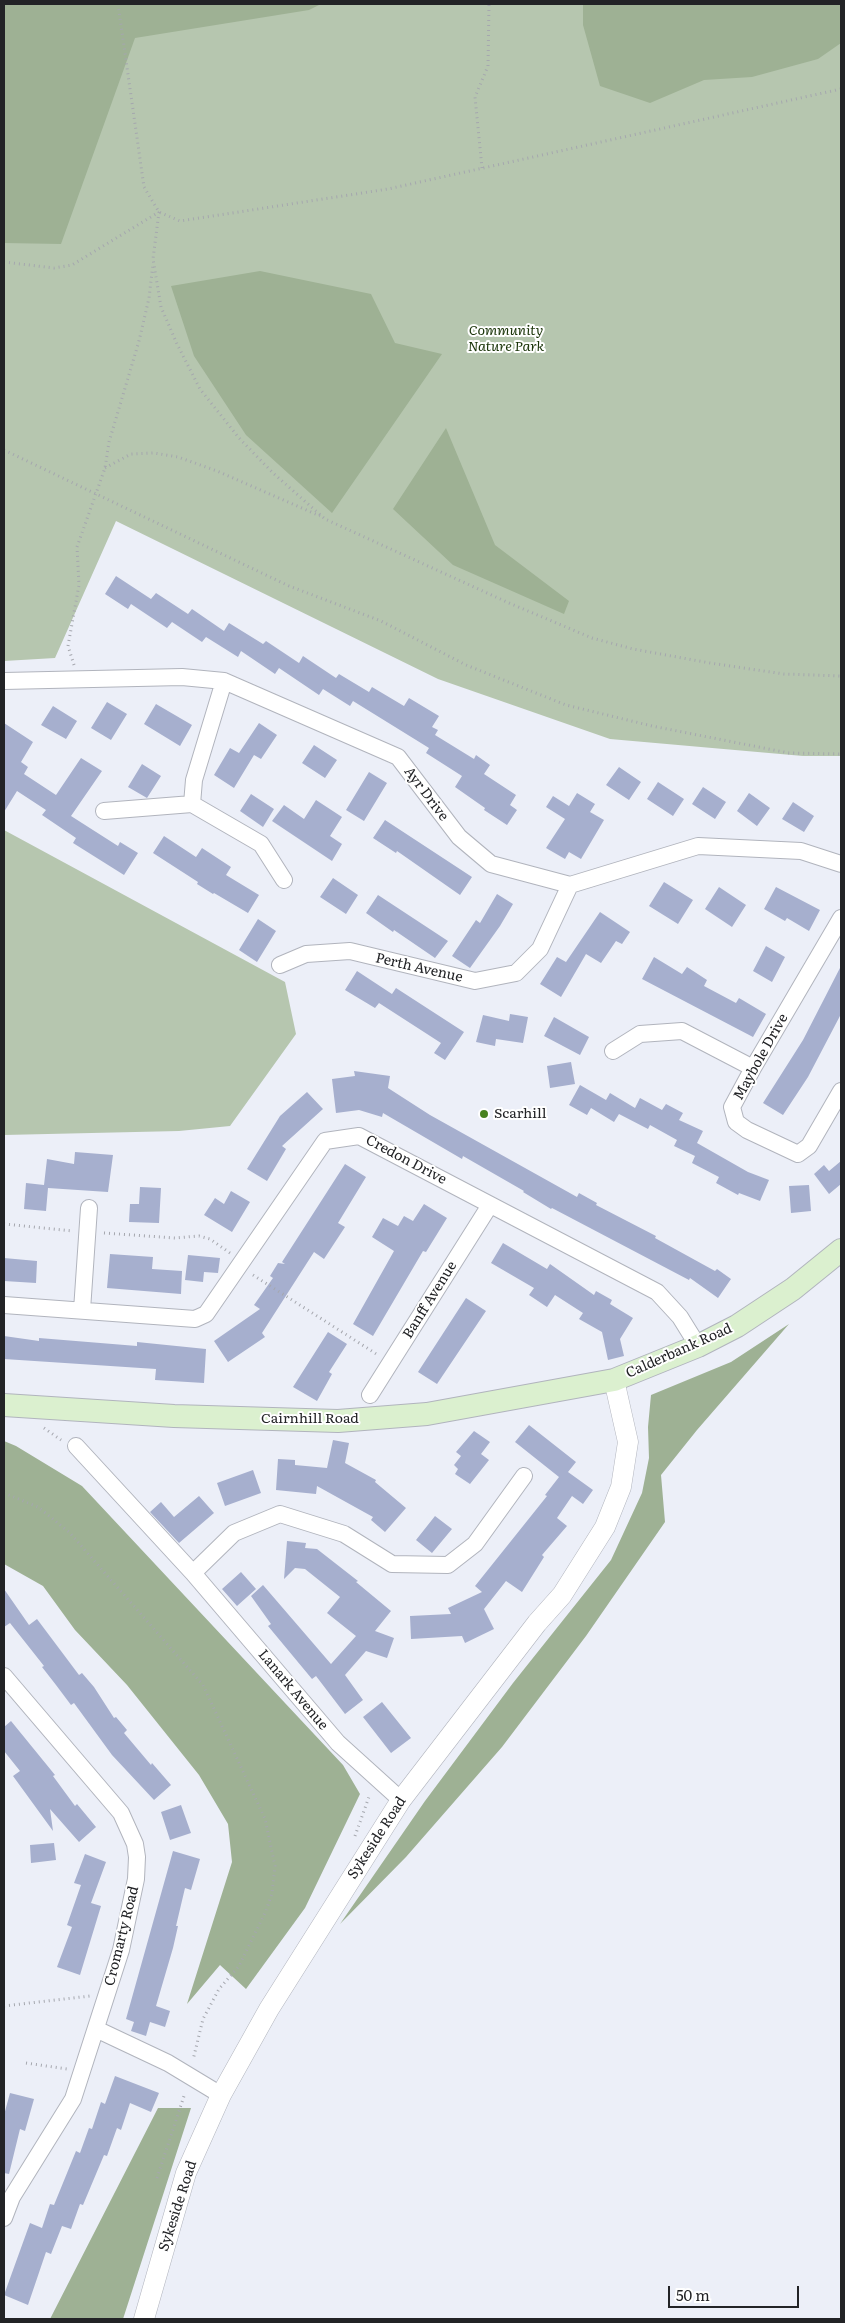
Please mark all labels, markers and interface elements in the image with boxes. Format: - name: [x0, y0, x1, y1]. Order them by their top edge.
- park label: Community Nature Park: [468, 323, 544, 356]
- street label: Ayr Drive: [400, 764, 452, 824]
- street label: Perth Avenue: [374, 950, 464, 986]
- street label: Maybole Drive: [730, 1011, 792, 1103]
- place label: Scarhill: [494, 1106, 546, 1122]
- marker: Scarhill: [478, 1108, 490, 1120]
- street label: Credon Drive: [363, 1132, 449, 1188]
- street label: Banff Avenue: [400, 1258, 460, 1342]
- street label: Calderbank Road: [623, 1320, 735, 1382]
- street label: Cairnhill Road: [261, 1411, 359, 1427]
- street label: Lanark Avenue: [254, 1646, 332, 1734]
- street label: Sykeside Road: [344, 1794, 410, 1882]
- street label: Cromarty Road: [101, 1884, 143, 1988]
- street label: Sykeside Road: [155, 2158, 201, 2254]
- scale bar: [670, 2276, 801, 2308]
- text: 50 m: [676, 2283, 710, 2306]

